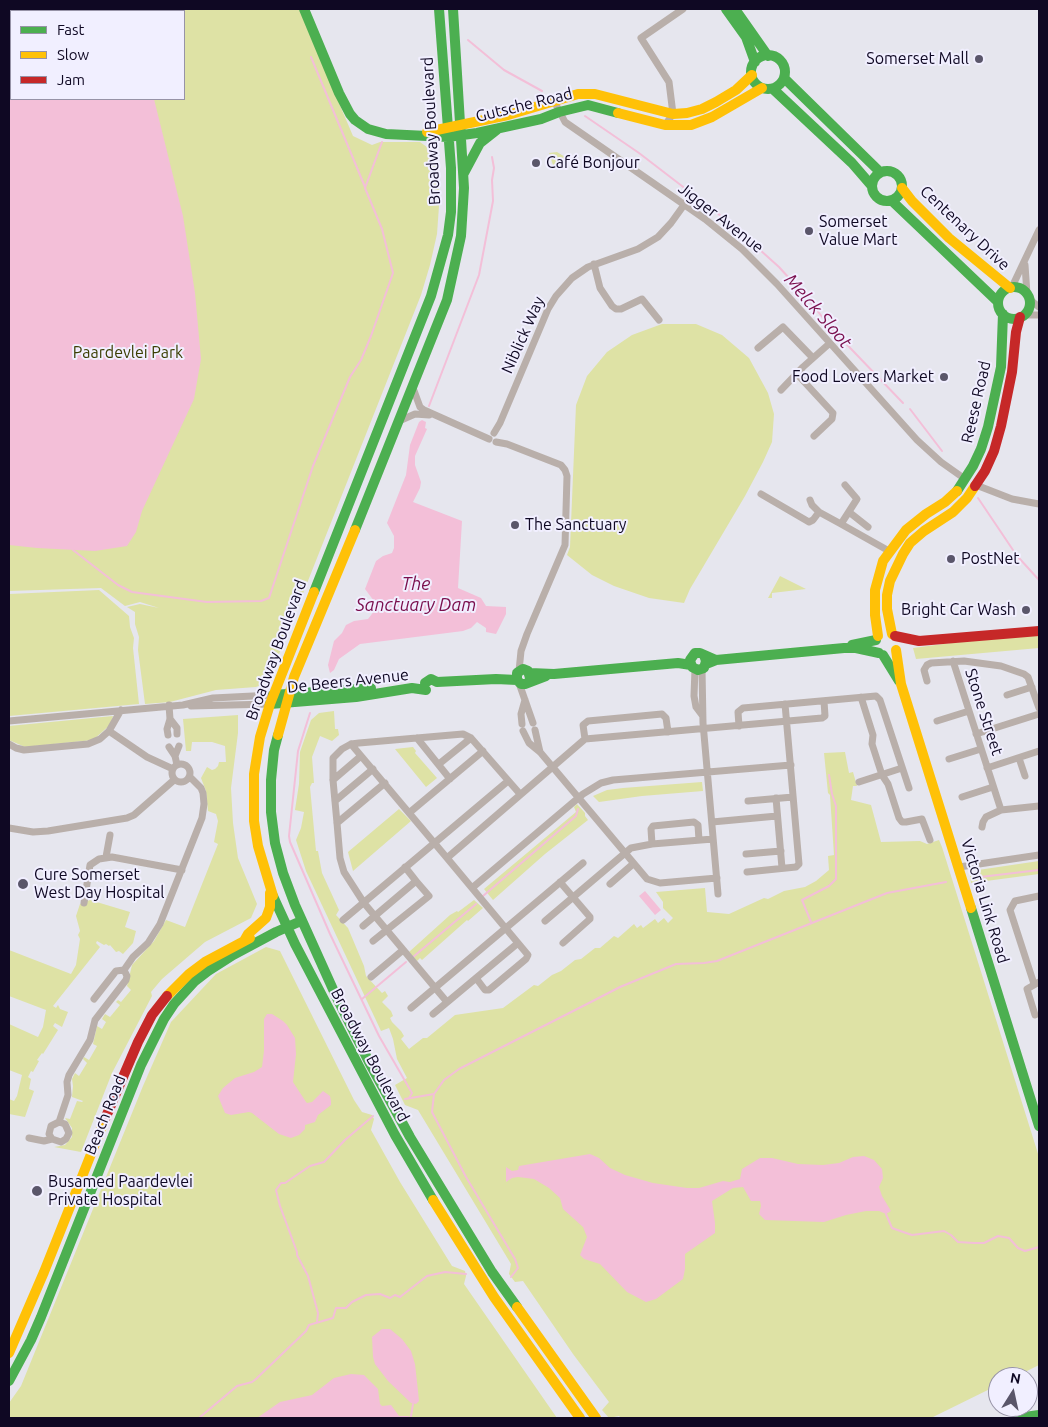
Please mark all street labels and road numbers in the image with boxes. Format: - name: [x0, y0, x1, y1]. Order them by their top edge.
- street label: Broadway Boulevard: [418, 56, 444, 206]
- street label: Gutsche Road: [474, 84, 574, 126]
- street label: Jigger Avenue: [675, 179, 767, 257]
- street label: Centenary Drive: [916, 181, 1014, 275]
- street label: Niblick Way: [497, 293, 549, 377]
- street label: Reese Road: [957, 359, 995, 445]
- street label: Broadway Boulevard: [242, 577, 310, 723]
- street label: De Beers Avenue: [286, 665, 410, 697]
- street label: Stone Street: [961, 666, 1007, 758]
- street label: Victoria Link Road: [957, 836, 1013, 966]
- street label: Broadway Boulevard: [327, 985, 413, 1125]
- street label: Beach Road: [80, 1072, 130, 1158]

